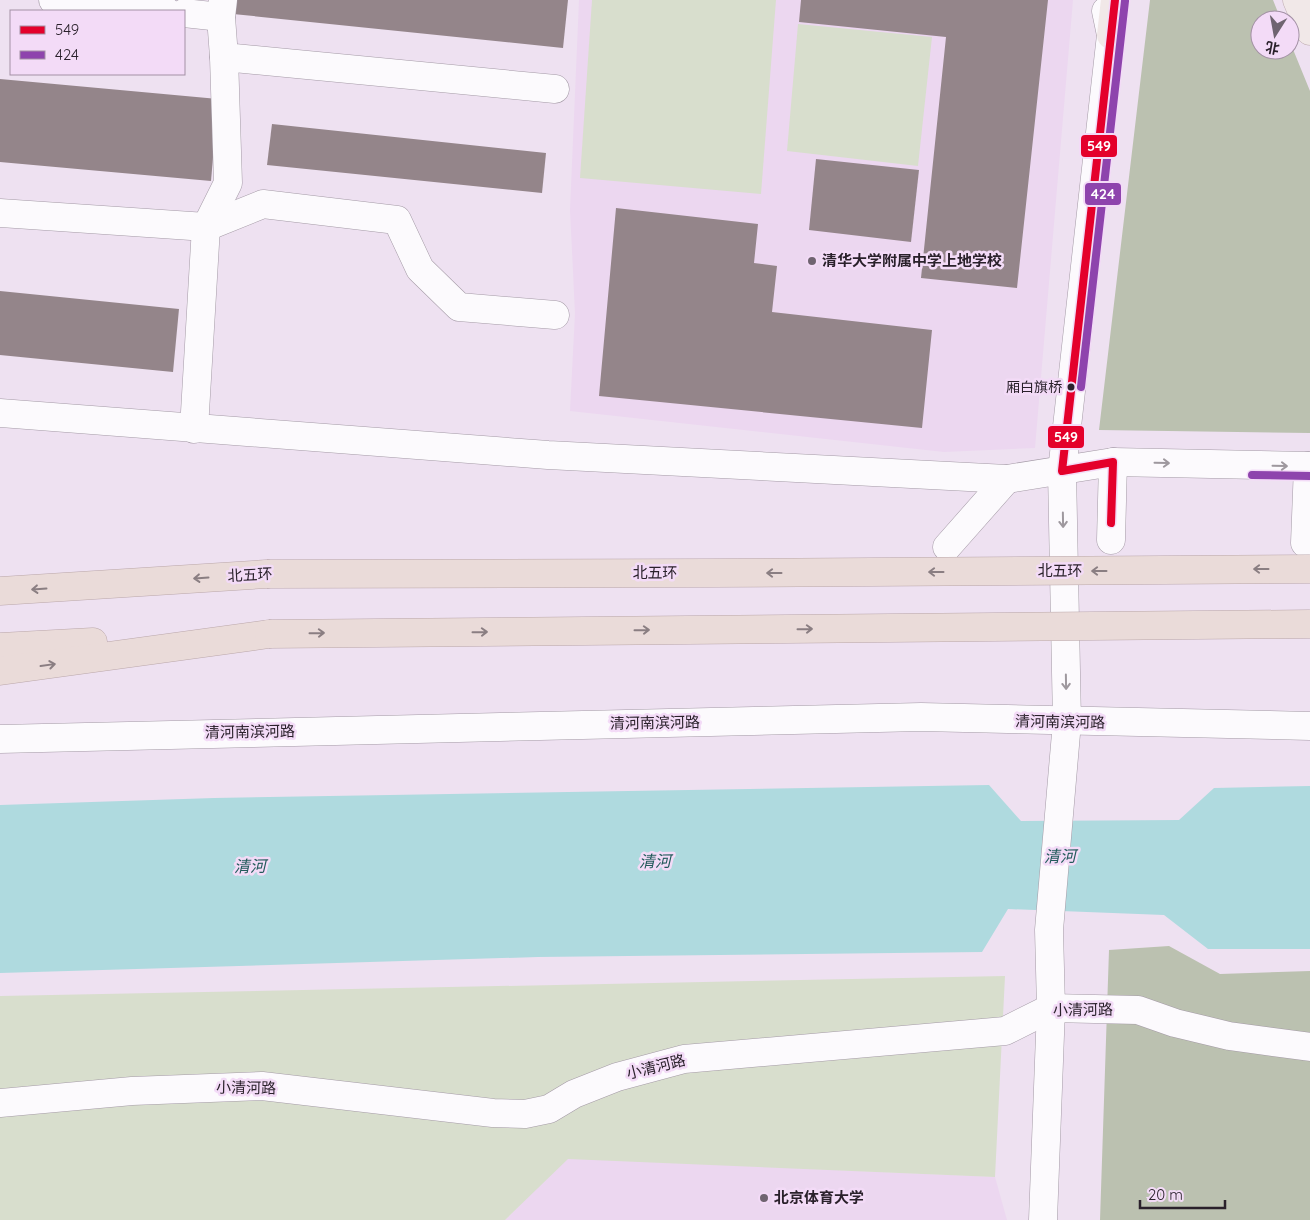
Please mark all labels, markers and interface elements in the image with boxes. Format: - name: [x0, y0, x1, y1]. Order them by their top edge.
- legend: [10, 10, 185, 75]
- north arrow: [1250, 10, 1300, 60]
- text: 549: [55, 20, 79, 39]
- text: 北: [1264, 38, 1281, 58]
- text: 424: [55, 45, 79, 64]
- line badge: 549: [1080, 134, 1118, 158]
- text: 549: [1087, 137, 1111, 155]
- line badge: 424: [1084, 182, 1122, 206]
- text: 424: [1091, 185, 1115, 203]
- place label: 清华大学附属中学上地学校: [822, 251, 1002, 270]
- marker: 清华大学附属中学上地学校: [806, 255, 818, 267]
- place label: 厢白旗桥: [1006, 378, 1062, 396]
- marker: 厢白旗桥: [1066, 382, 1076, 392]
- line badge: 549: [1047, 425, 1085, 449]
- text: 549: [1054, 428, 1078, 446]
- one-way arrow: [1154, 458, 1170, 468]
- one-way arrow: [1272, 461, 1288, 470]
- one-way arrow: [1058, 511, 1068, 527]
- street label: 北五环: [1037, 561, 1083, 580]
- street label: 北五环: [632, 563, 678, 582]
- street label: 北五环: [227, 564, 273, 585]
- one-way arrow: [1254, 565, 1270, 574]
- one-way arrow: [1091, 566, 1108, 576]
- one-way arrow: [929, 567, 945, 577]
- one-way arrow: [766, 568, 782, 578]
- one-way arrow: [193, 573, 209, 582]
- one-way arrow: [31, 584, 47, 593]
- one-way arrow: [796, 624, 813, 634]
- one-way arrow: [634, 625, 650, 635]
- one-way arrow: [472, 627, 488, 637]
- one-way arrow: [309, 628, 325, 638]
- one-way arrow: [40, 659, 56, 669]
- one-way arrow: [1061, 674, 1071, 690]
- street label: 清河南滨河路: [1015, 711, 1105, 732]
- street label: 清河南滨河路: [610, 712, 700, 733]
- street label: 清河南滨河路: [205, 721, 295, 742]
- water label: 清河: [1044, 846, 1079, 866]
- water label: 清河: [639, 851, 674, 871]
- water label: 清河: [234, 856, 269, 876]
- street label: 小清河路: [1053, 999, 1113, 1020]
- street label: 小清河路: [624, 1050, 687, 1083]
- street label: 小清河路: [216, 1077, 276, 1098]
- scale bar: [1140, 1178, 1225, 1210]
- text: 20 m: [1148, 1185, 1183, 1204]
- place label: 北京体育大学: [774, 1188, 864, 1207]
- marker: 北京体育大学: [758, 1192, 770, 1204]

